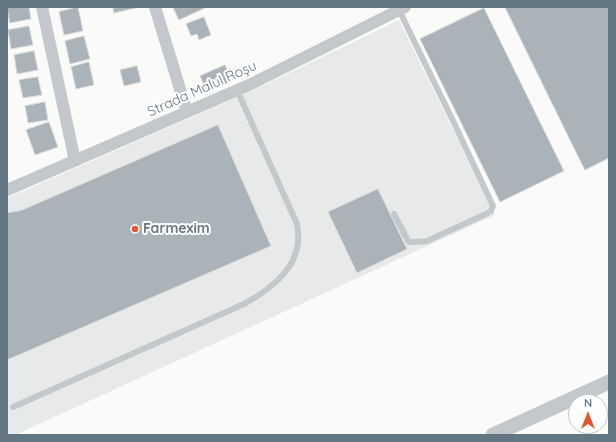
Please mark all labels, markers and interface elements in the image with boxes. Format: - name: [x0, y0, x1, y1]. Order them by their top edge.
- street label: Strada Malul Roșu: [145, 57, 259, 121]
- place label: Farmexim: [143, 221, 210, 237]
- marker: Farmexim: [130, 224, 140, 234]
- north arrow: [568, 394, 608, 434]
- text: N: [584, 396, 592, 410]

